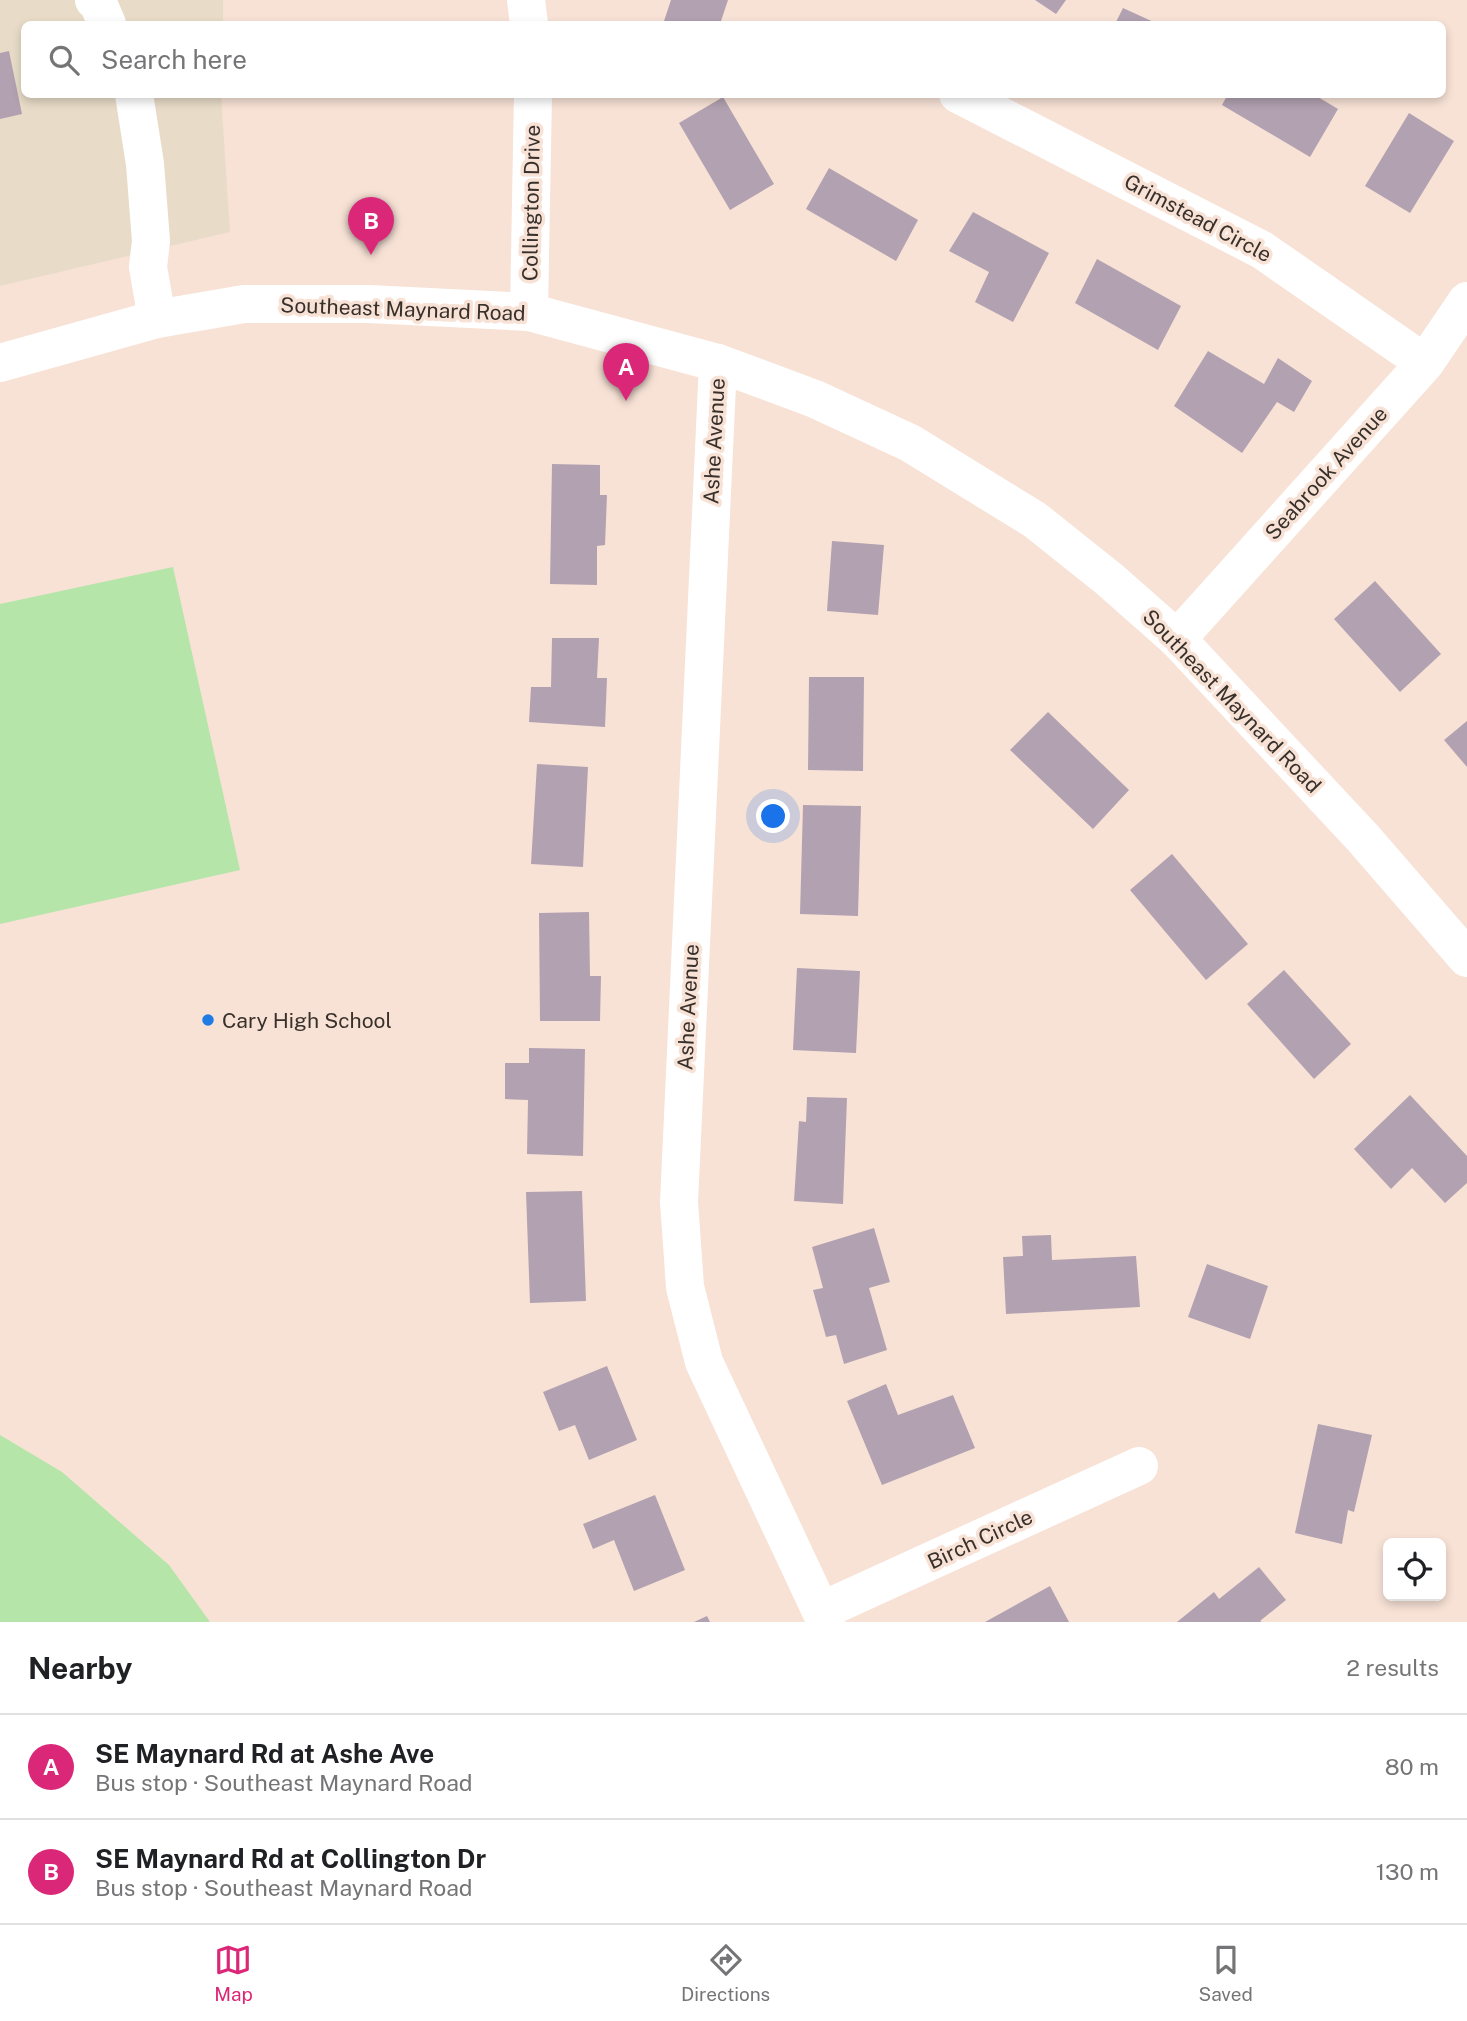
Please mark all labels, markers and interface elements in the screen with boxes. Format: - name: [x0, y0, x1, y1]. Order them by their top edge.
- search box: [21, 21, 1446, 98]
- icon: search: [45, 41, 83, 79]
- text: Search here: [101, 44, 247, 75]
- street label: Collington Drive: [517, 125, 545, 281]
- street label: Grimstead Circle: [1120, 169, 1276, 267]
- pin: B: [348, 197, 394, 255]
- street label: Southeast Maynard Road: [280, 292, 526, 326]
- pin: A: [603, 343, 649, 401]
- street label: Ashe Avenue: [698, 377, 730, 505]
- street label: Seabrook Avenue: [1260, 401, 1392, 545]
- street label: Southeast Maynard Road: [1138, 604, 1326, 798]
- your location: [756, 799, 790, 833]
- street label: Ashe Avenue: [672, 943, 704, 1071]
- place label: Cary High School: [222, 1008, 392, 1033]
- marker: Cary High School: [200, 1012, 216, 1028]
- street label: Birch Circle: [924, 1504, 1036, 1574]
- map controls: [1383, 1538, 1446, 1601]
- button: locate: [1383, 1538, 1446, 1601]
- text: Nearby: [28, 1650, 132, 1686]
- text: 2 results: [1346, 1654, 1439, 1681]
- text: SE Maynard Rd at Ashe Ave: [95, 1738, 434, 1769]
- text: A: [43, 1753, 59, 1780]
- text: 80 m: [1385, 1753, 1439, 1780]
- text: Bus stop · Southeast Maynard Road: [95, 1769, 473, 1796]
- text: SE Maynard Rd at Collington Dr: [95, 1843, 486, 1874]
- text: B: [43, 1858, 59, 1885]
- text: 130 m: [1376, 1858, 1439, 1885]
- text: Bus stop · Southeast Maynard Road: [95, 1874, 473, 1901]
- tab: Map: [214, 1941, 253, 2005]
- tab: Directions: [681, 1941, 770, 2005]
- tab: Saved: [1199, 1941, 1253, 2005]

